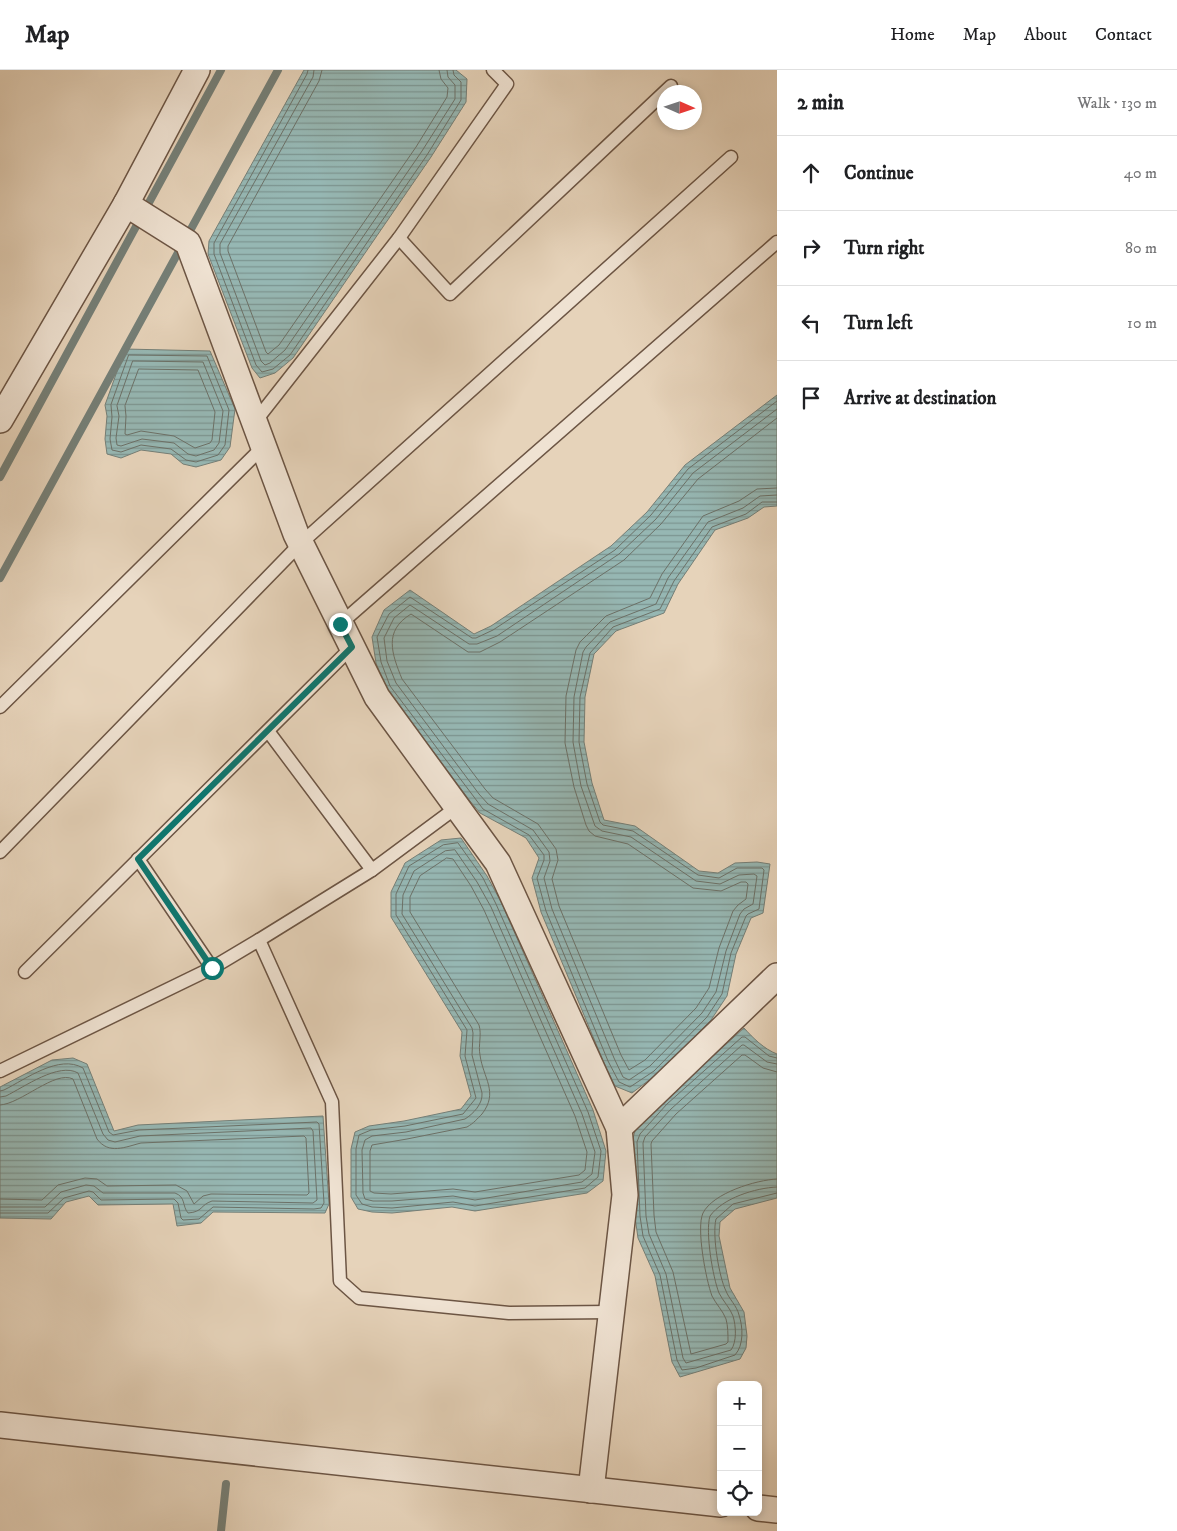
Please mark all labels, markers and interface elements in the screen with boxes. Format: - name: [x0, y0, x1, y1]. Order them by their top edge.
- text: Map: [25, 20, 69, 50]
- text: Home: [890, 24, 935, 46]
- text: Map: [963, 24, 996, 46]
- text: About: [1024, 24, 1067, 46]
- text: Contact: [1095, 24, 1152, 46]
- north arrow: [657, 85, 702, 130]
- text: 2 min: [797, 90, 844, 116]
- text: Walk · 130 m: [1077, 93, 1157, 113]
- icon: ahead: [797, 159, 825, 187]
- text: Continue: [844, 162, 914, 185]
- text: 40 m: [1124, 163, 1157, 183]
- icon: right: [797, 234, 825, 262]
- text: Turn right: [844, 237, 924, 260]
- text: 80 m: [1125, 238, 1157, 258]
- icon: left: [797, 309, 825, 337]
- text: Turn left: [844, 312, 913, 335]
- text: 10 m: [1127, 313, 1157, 333]
- icon: arrive: [797, 384, 825, 412]
- text: Arrive at destination: [844, 387, 996, 410]
- route end: [329, 613, 352, 636]
- route start: [201, 957, 224, 980]
- map controls: [717, 1381, 762, 1516]
- button: +: [717, 1381, 762, 1426]
- button: −: [717, 1426, 762, 1471]
- button: locate: [717, 1471, 762, 1516]

